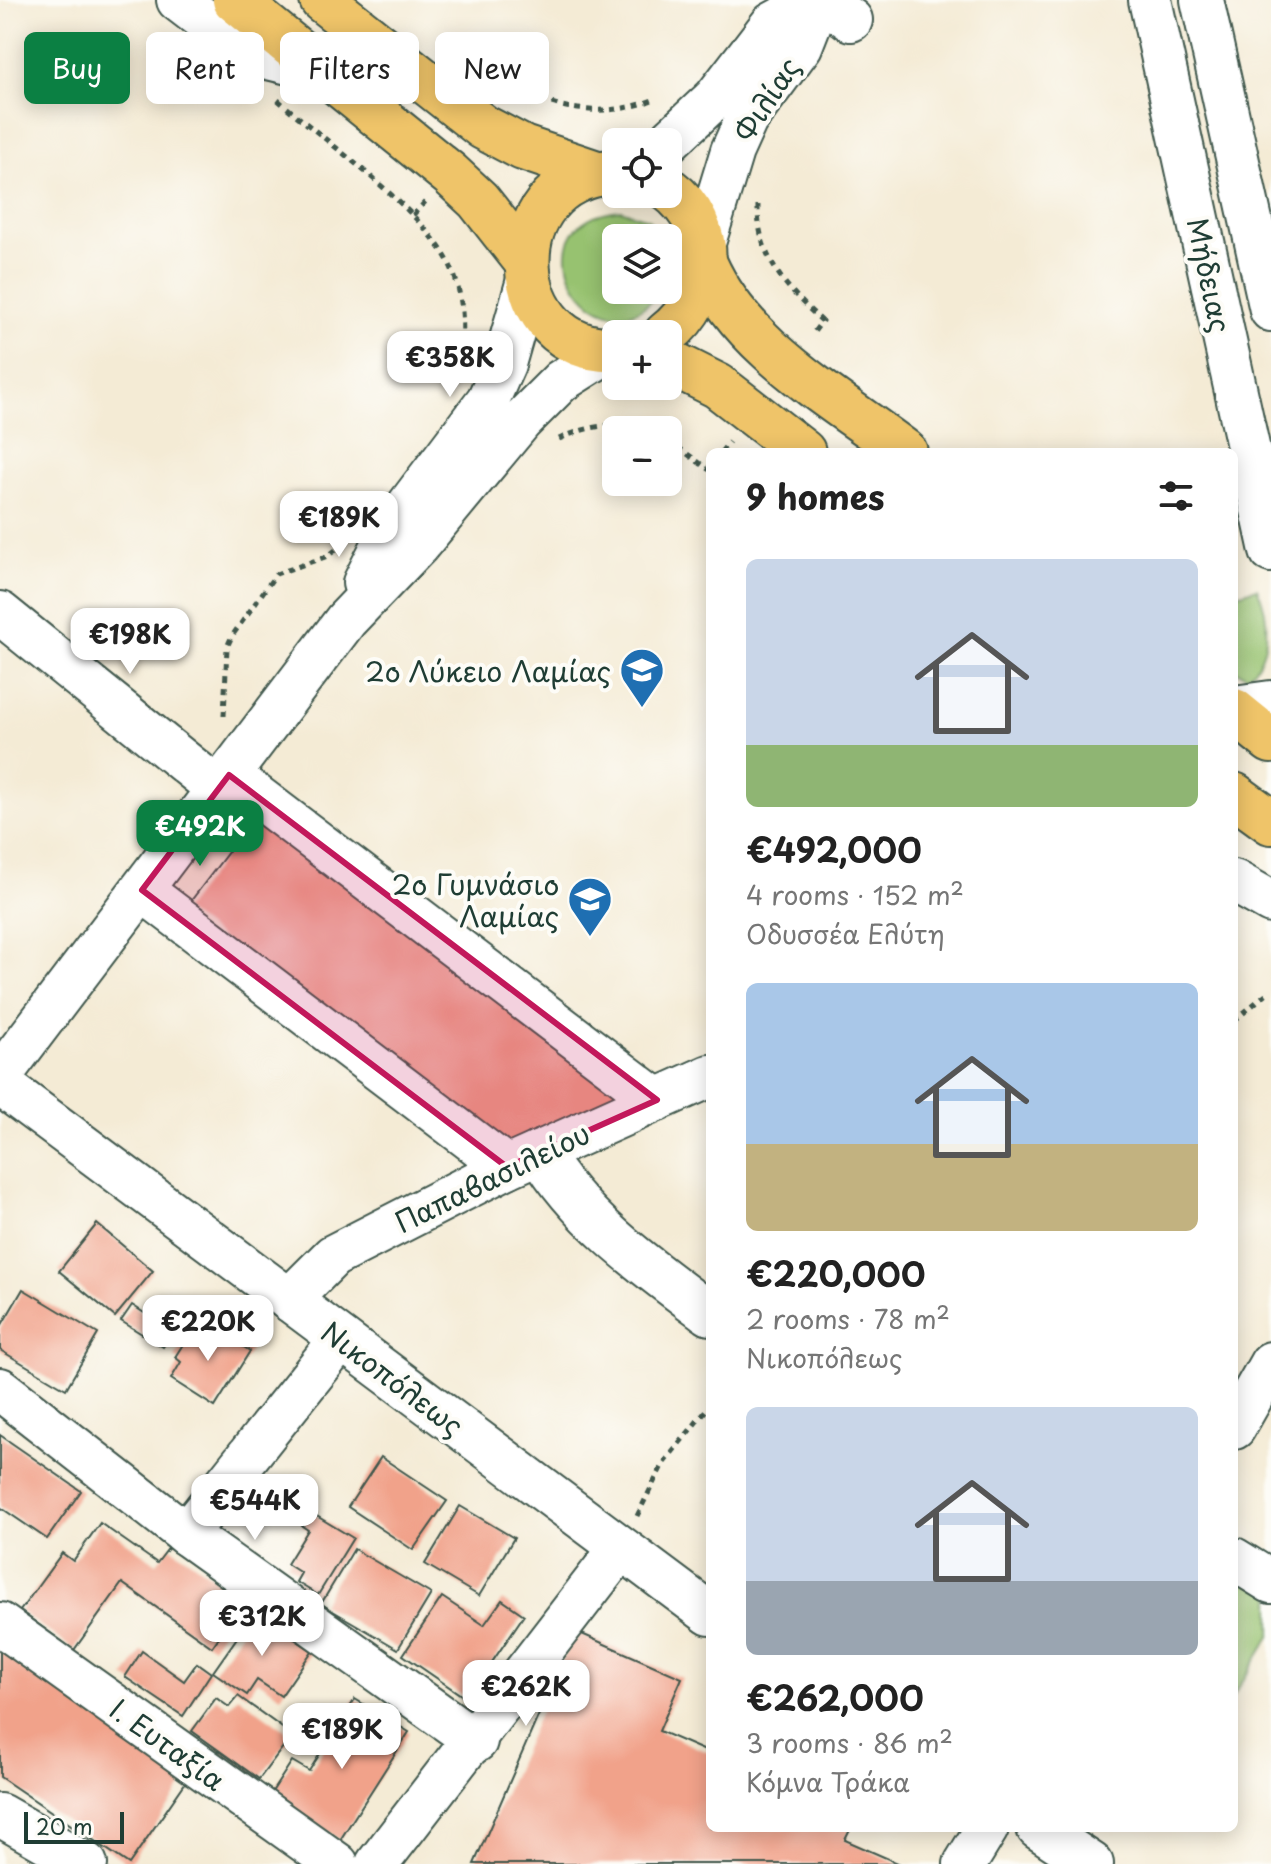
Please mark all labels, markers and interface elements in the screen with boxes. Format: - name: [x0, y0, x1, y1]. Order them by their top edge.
- chip: Buy: [24, 32, 130, 104]
- chip: Rent: [146, 32, 264, 104]
- chip: Filters: [280, 32, 419, 104]
- chip: New: [435, 32, 549, 104]
- street label: Φιλίας: [722, 48, 810, 150]
- map controls: [602, 128, 682, 496]
- button: locate: [602, 128, 682, 208]
- street label: Μήδειας: [1177, 213, 1243, 337]
- button: layers: [602, 224, 682, 304]
- button: +: [602, 320, 682, 400]
- pin: €358K: [394, 331, 506, 399]
- text: €358K: [405, 337, 495, 376]
- button: −: [602, 416, 682, 496]
- text: 9 homes: [746, 470, 885, 522]
- icon: filters: [1154, 474, 1198, 518]
- pin: €189K: [283, 491, 395, 559]
- text: €189K: [298, 497, 380, 536]
- pin: €198K: [74, 608, 186, 676]
- icon: home: [900, 611, 1044, 755]
- text: €198K: [89, 614, 171, 653]
- school or university icon: 2ο Λύκειο Λαμίας: [618, 646, 666, 709]
- place label: 2ο Λύκειο Λαμίας: [365, 649, 611, 692]
- pin: €492K: [144, 800, 256, 868]
- text: €492K: [154, 806, 246, 845]
- text: €492,000: [746, 823, 922, 875]
- place label: 2ο Γυμνάσιο Λαμίας: [392, 862, 559, 937]
- school or university icon: 2ο Γυμνάσιο Λαμίας: [566, 875, 614, 938]
- text: 4 rooms · 152 m²: [746, 875, 964, 914]
- text: Οδυσσέα Ελύτη: [746, 914, 945, 953]
- icon: home: [900, 1035, 1044, 1179]
- street label: Παπαβασιλείου: [387, 1111, 597, 1243]
- text: €220,000: [746, 1247, 926, 1299]
- pin: €220K: [152, 1295, 264, 1363]
- text: 2 rooms · 78 m²: [746, 1299, 950, 1338]
- text: €220K: [160, 1301, 256, 1340]
- street label: Νικοπόλεως: [313, 1310, 473, 1446]
- text: Νικοπόλεως: [746, 1338, 902, 1377]
- icon: home: [900, 1459, 1044, 1603]
- pin: €544K: [199, 1474, 311, 1542]
- text: €544K: [209, 1480, 301, 1519]
- pin: €312K: [206, 1590, 318, 1658]
- text: €312K: [218, 1596, 306, 1635]
- pin: €262K: [470, 1660, 582, 1728]
- text: €262K: [481, 1666, 571, 1705]
- text: €262,000: [746, 1671, 924, 1723]
- street label: Ι. Ευταξία: [101, 1687, 235, 1801]
- pin: €189K: [286, 1703, 398, 1771]
- text: €189K: [301, 1709, 383, 1748]
- text: 3 rooms · 86 m²: [746, 1723, 953, 1762]
- text: Κόμνα Τράκα: [746, 1762, 910, 1801]
- scale bar: [24, 1808, 124, 1844]
- text: 20 m: [36, 1809, 93, 1842]

